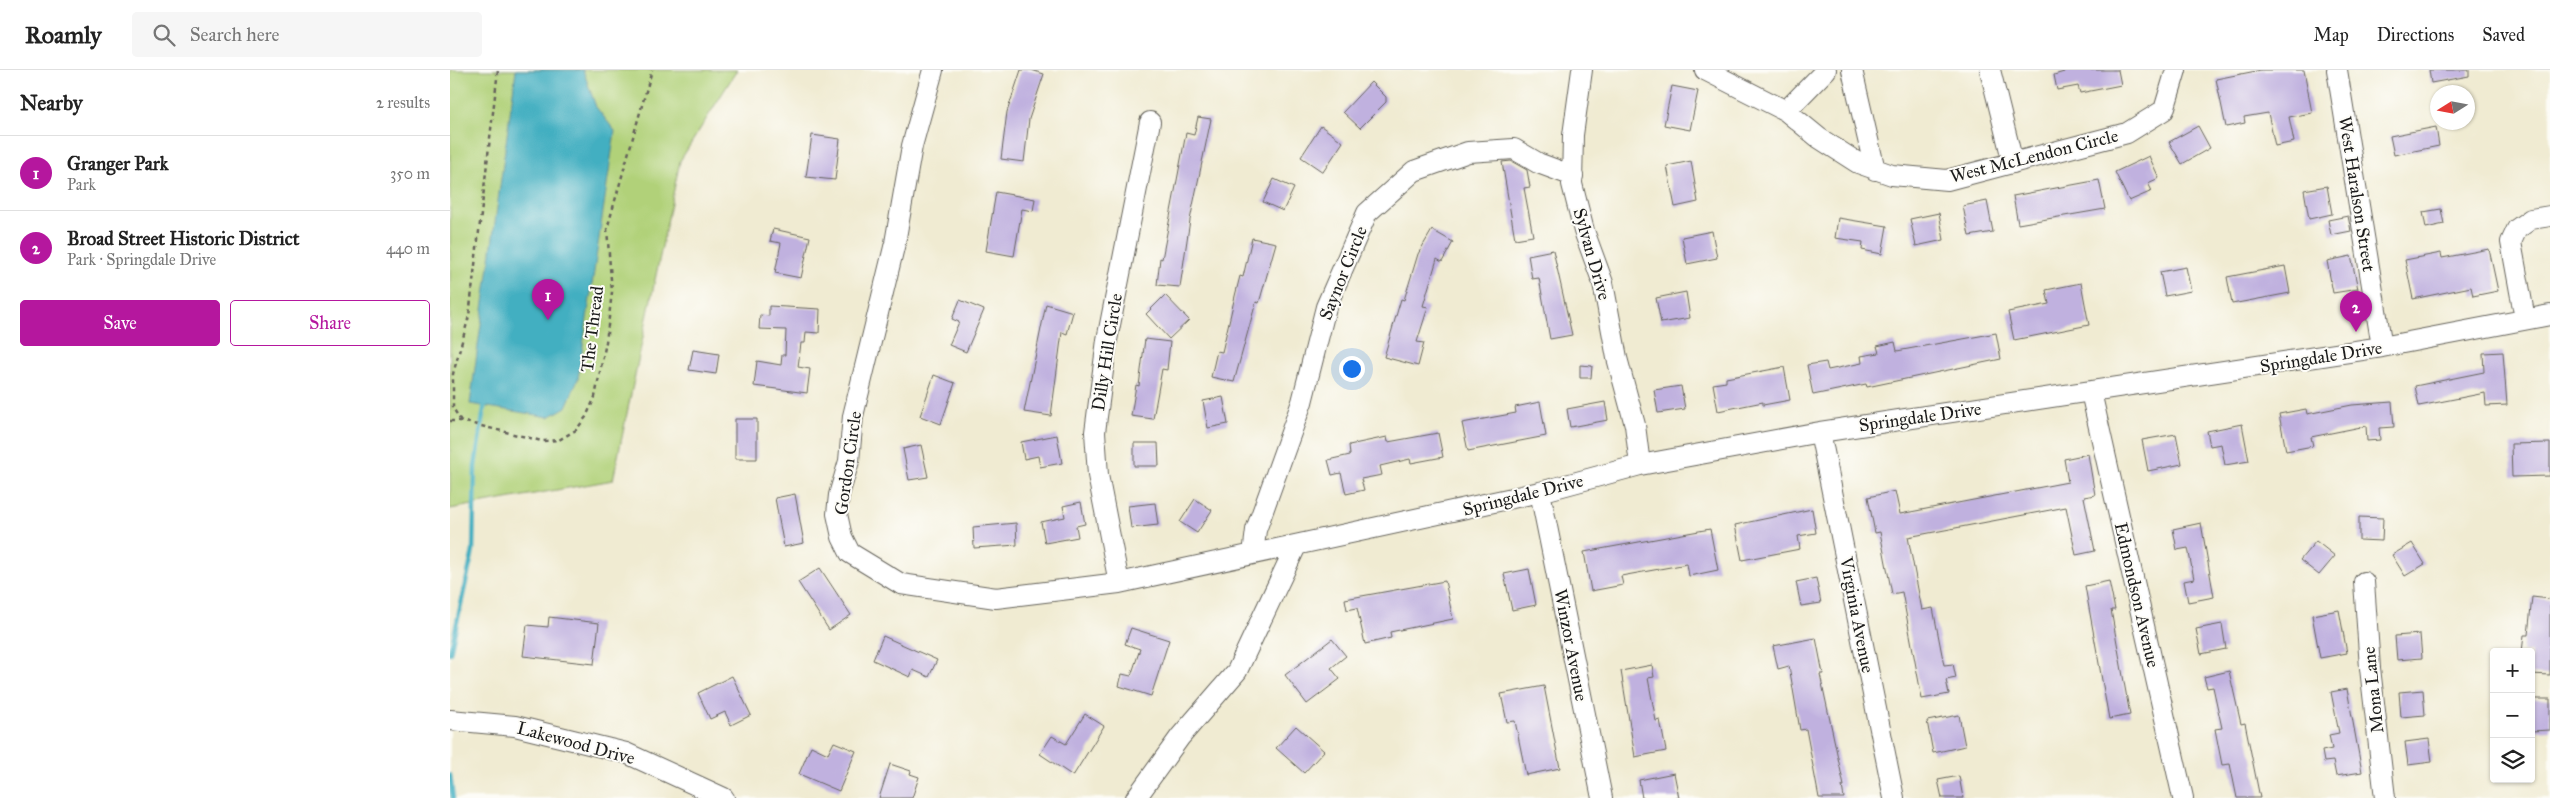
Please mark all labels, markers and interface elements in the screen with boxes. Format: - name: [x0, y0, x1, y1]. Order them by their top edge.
- search box: [132, 12, 482, 57]
- text: Roamly: [25, 20, 102, 50]
- icon: search: [150, 21, 178, 49]
- text: Search here: [190, 23, 280, 46]
- text: Map: [2313, 24, 2349, 46]
- text: Directions: [2377, 24, 2454, 46]
- text: Saved: [2482, 24, 2525, 46]
- north arrow: [2430, 85, 2475, 130]
- text: Nearby: [20, 90, 83, 116]
- text: 2 results: [376, 93, 430, 112]
- street label: West Haralson Street: [2334, 115, 2380, 274]
- street label: West McLendon Circle: [1948, 124, 2120, 188]
- text: Granger Park: [67, 152, 169, 175]
- text: 1: [33, 164, 39, 183]
- text: 350 m: [390, 164, 430, 183]
- text: Park: [67, 175, 96, 194]
- street label: Sylvan Drive: [1568, 205, 1616, 303]
- street label: Saynor Circle: [1314, 223, 1372, 323]
- text: Broad Street Historic District: [67, 227, 299, 250]
- text: 2: [32, 239, 40, 258]
- text: 440 m: [386, 239, 430, 258]
- text: Park · Springdale Drive: [67, 250, 216, 269]
- pin: 1: [532, 279, 564, 320]
- street label: The Thread: [576, 285, 608, 373]
- pin: 2: [2340, 291, 2372, 332]
- street label: Dilly Hill Circle: [1087, 292, 1127, 412]
- button: Save: [20, 300, 220, 346]
- button: Share: [230, 300, 430, 346]
- street label: Springdale Drive: [2258, 336, 2384, 379]
- your location: [1339, 356, 1365, 382]
- street label: Springdale Drive: [1857, 398, 1983, 437]
- street label: Gordon Circle: [830, 410, 866, 516]
- street label: Springdale Drive: [1460, 469, 1586, 522]
- street label: Edmondson Avenue: [2110, 520, 2164, 670]
- street label: Virginia Avenue: [1834, 554, 1879, 675]
- street label: Winzor Avenue: [1549, 587, 1593, 703]
- street label: Mona Lane: [2358, 646, 2388, 734]
- map controls: [2490, 648, 2535, 783]
- button: +: [2490, 648, 2535, 693]
- button: −: [2490, 693, 2535, 738]
- street label: Lakewood Drive: [515, 717, 637, 769]
- button: layers: [2490, 738, 2535, 783]

